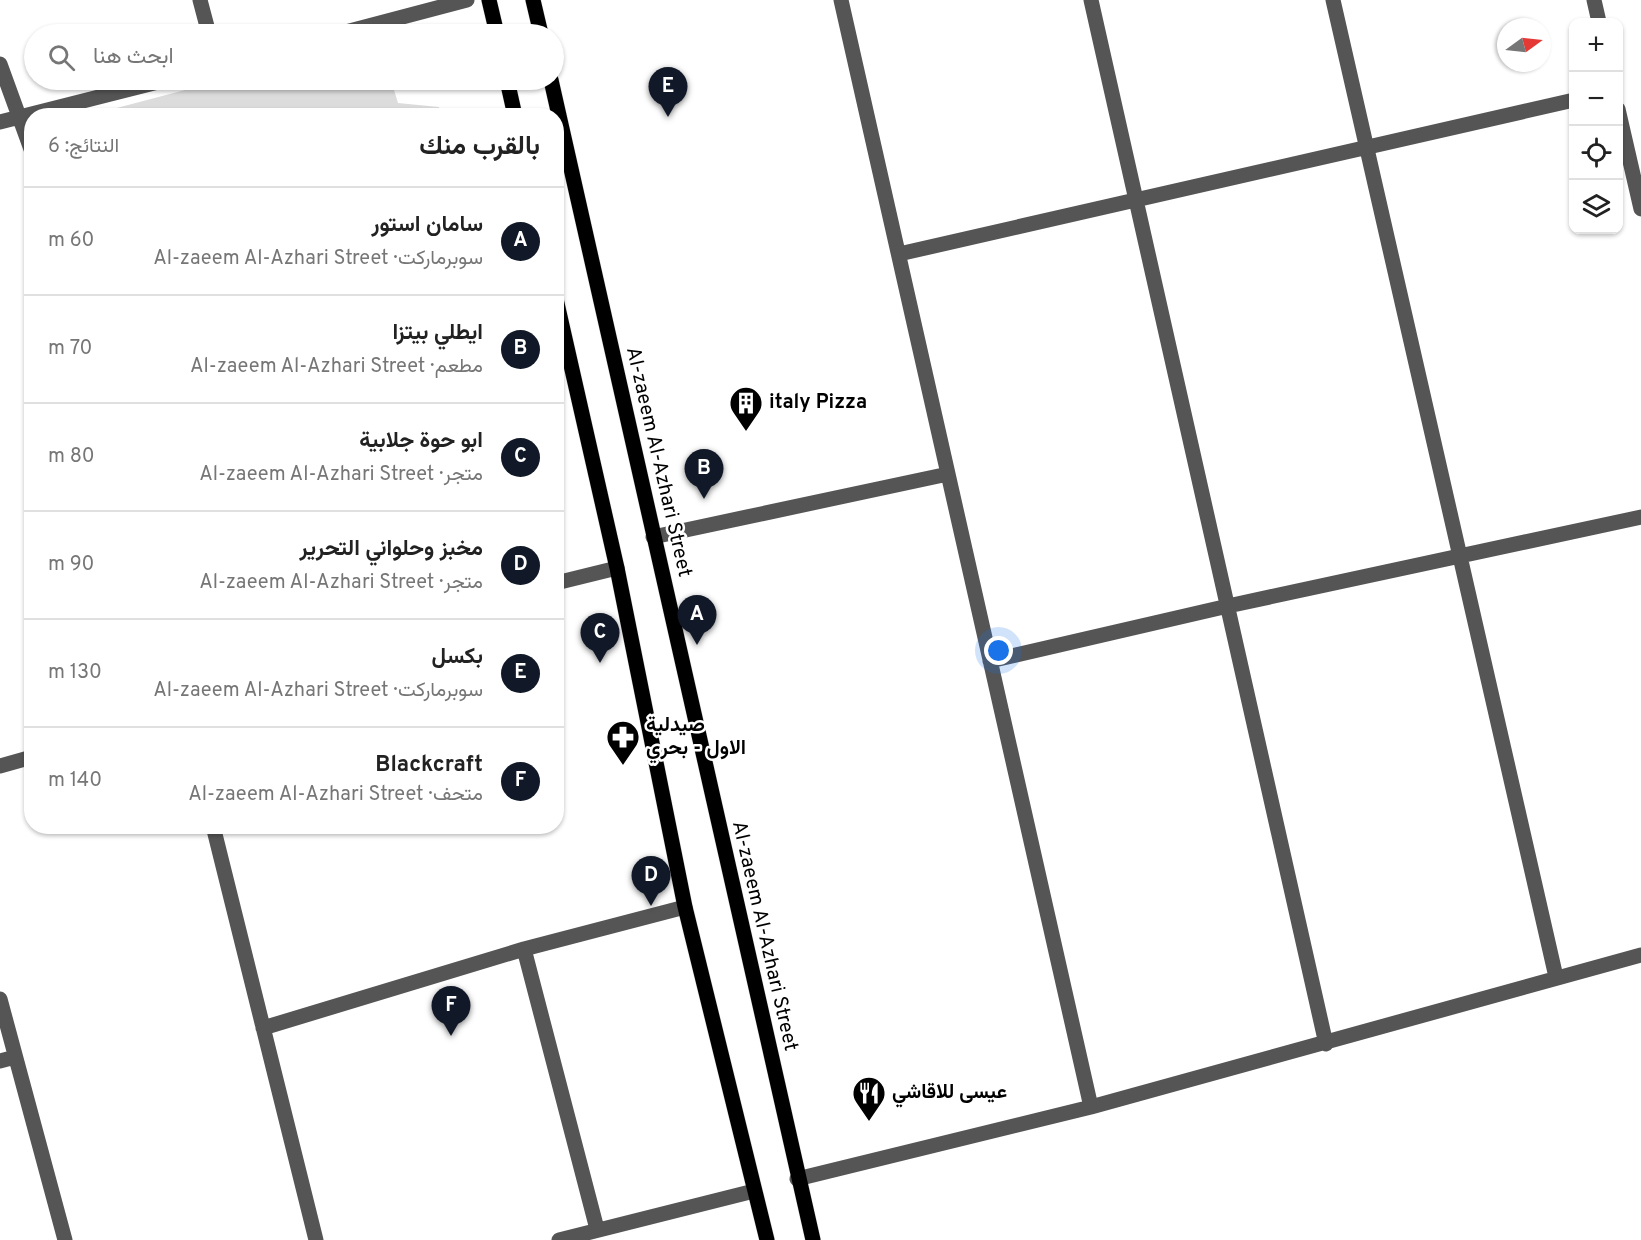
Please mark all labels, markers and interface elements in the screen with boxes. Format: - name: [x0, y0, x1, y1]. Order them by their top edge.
- north arrow: [1497, 18, 1551, 72]
- map controls: [1569, 18, 1623, 234]
- button: +: [1569, 18, 1623, 72]
- search box: [24, 24, 564, 90]
- icon: search: [45, 41, 78, 74]
- text: ابحث هنا: [93, 44, 174, 71]
- pin: E: [648, 68, 688, 117]
- button: −: [1569, 72, 1623, 126]
- button: locate: [1569, 126, 1623, 180]
- text: بالقرب منك: [419, 131, 540, 164]
- text: النتائج: 6: [48, 134, 119, 160]
- button: layers: [1569, 180, 1623, 234]
- text: سامان استور: [372, 212, 483, 239]
- text: 60 m: [48, 228, 94, 254]
- text: A: [513, 228, 528, 254]
- text: سوبرماركت · Al-zaeem Al-Azhari Street: [153, 246, 483, 272]
- text: ايطلي بيتزا: [392, 320, 483, 347]
- text: 70 m: [48, 336, 92, 362]
- text: B: [514, 336, 527, 362]
- street label: Al-zaeem Al-Azhari Street: [619, 344, 697, 580]
- text: مطعم · Al-zaeem Al-Azhari Street: [190, 354, 483, 380]
- building icon: italy Pizza: [728, 385, 764, 432]
- place label: italy Pizza: [769, 390, 867, 416]
- text: ابو حوة جلابية: [359, 428, 483, 455]
- text: 80 m: [48, 444, 95, 470]
- text: C: [514, 444, 527, 470]
- pin: B: [684, 450, 724, 499]
- text: متجر · Al-zaeem Al-Azhari Street: [199, 462, 483, 488]
- text: مخبز وحلواني التحرير: [299, 536, 483, 563]
- text: 90 m: [48, 552, 94, 578]
- text: D: [513, 552, 528, 578]
- text: متجر · Al-zaeem Al-Azhari Street: [199, 570, 483, 596]
- pin: A: [678, 596, 716, 645]
- pin: C: [580, 614, 620, 663]
- your location: [984, 636, 1013, 665]
- text: بكسل: [432, 644, 483, 671]
- text: 130 m: [48, 660, 102, 686]
- text: E: [514, 660, 527, 686]
- text: سوبرماركت · Al-zaeem Al-Azhari Street: [153, 678, 483, 704]
- place label: صيدلية الاول - بحري: [646, 713, 746, 764]
- pharmacy icon: صيدلية الاول - بحري: [605, 719, 641, 766]
- text: Blackcraft: [375, 752, 483, 779]
- text: 140 m: [48, 768, 102, 794]
- text: F: [515, 768, 526, 794]
- text: متحف · Al-zaeem Al-Azhari Street: [188, 782, 483, 808]
- street label: Al-zaeem Al-Azhari Street: [725, 818, 803, 1054]
- pin: D: [632, 856, 670, 906]
- pin: F: [432, 986, 470, 1036]
- restaurant icon: عيسى للاقاشي: [851, 1075, 887, 1122]
- place label: عيسى للاقاشي: [892, 1080, 1007, 1108]

